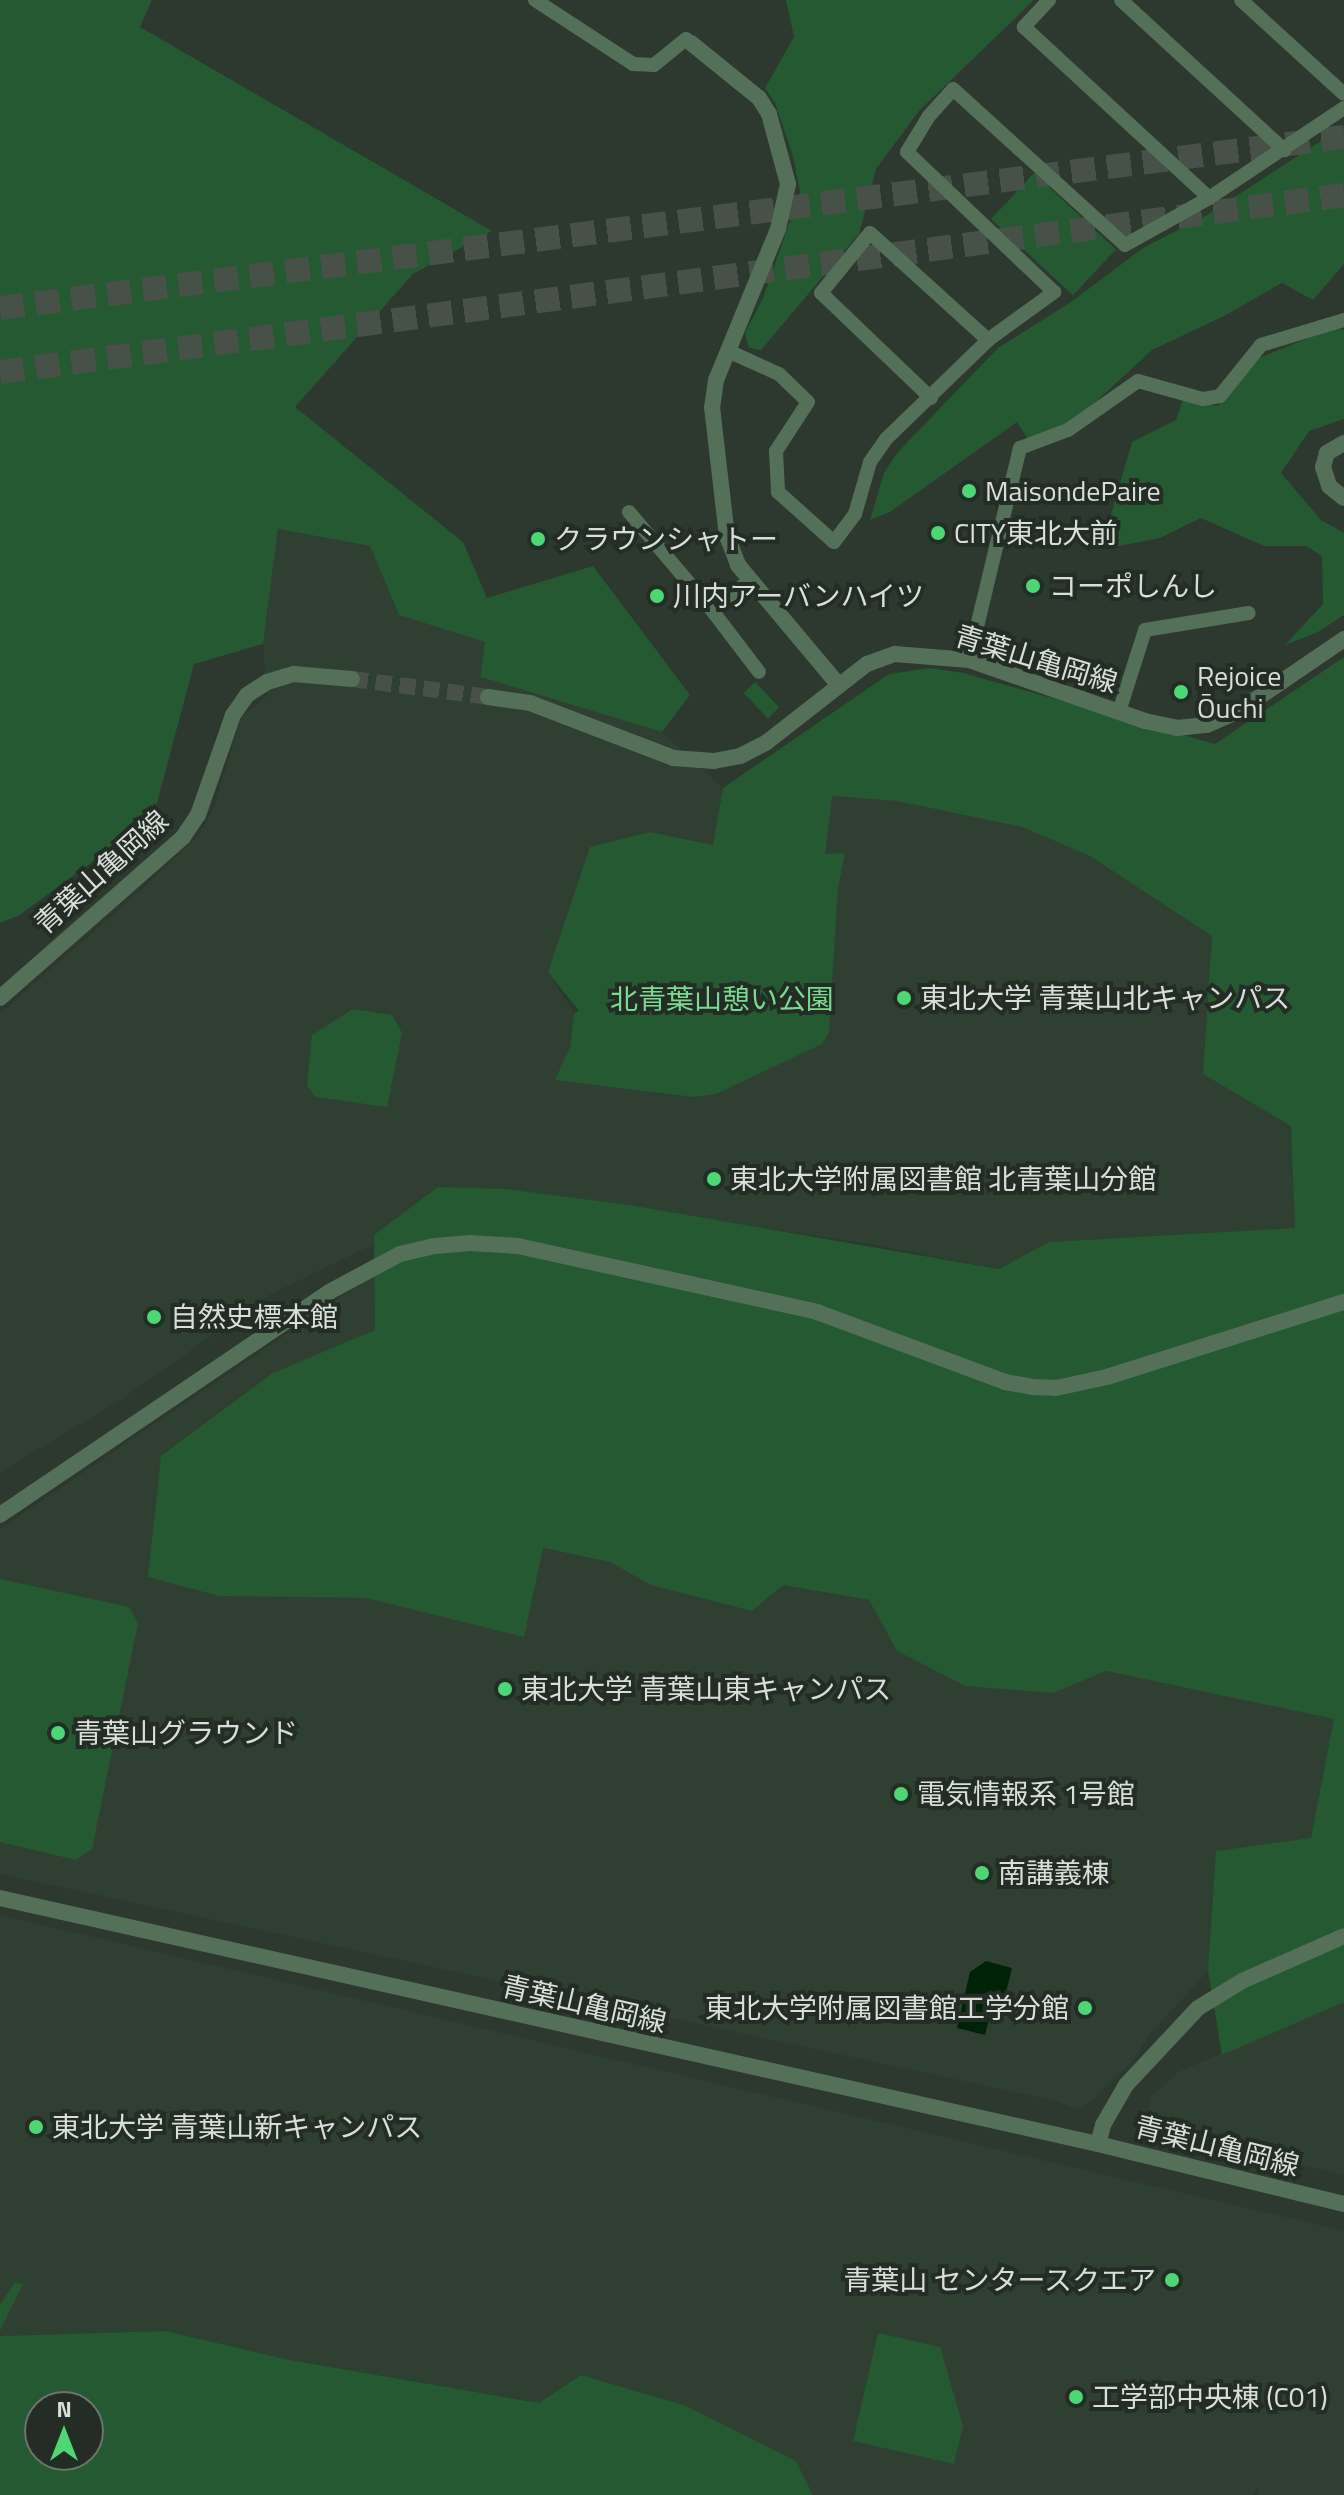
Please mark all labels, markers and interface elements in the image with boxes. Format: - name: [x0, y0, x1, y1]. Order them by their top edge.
- place label: MaisondePaire: [985, 474, 1161, 508]
- marker: MaisondePaire: [960, 482, 978, 500]
- place label: CITY東北大前: [954, 516, 1118, 550]
- place label: クラウンシャトー: [554, 522, 778, 556]
- marker: CITY東北大前: [929, 524, 947, 542]
- marker: クラウンシャトー: [529, 530, 547, 548]
- place label: コーポしんし: [1049, 569, 1217, 603]
- marker: コーポしんし: [1024, 577, 1042, 595]
- place label: 川内アーバンハイツ: [673, 579, 923, 613]
- marker: 川内アーバンハイツ: [648, 587, 666, 605]
- street label: 青葉山亀岡線: [951, 618, 1121, 700]
- place label: Rejoice Ōuchi: [1197, 659, 1281, 725]
- marker: Rejoice Ōuchi: [1172, 683, 1190, 701]
- street label: 青葉山亀岡線: [27, 803, 175, 941]
- place label: 東北大学 青葉山北キャンパス: [920, 981, 1290, 1015]
- park label: 北青葉山憩い公園: [610, 982, 834, 1016]
- marker: 東北大学 青葉山北キャンパス: [895, 989, 913, 1007]
- place label: 東北大学附属図書館 北青葉山分館: [730, 1162, 1156, 1196]
- marker: 東北大学附属図書館 北青葉山分館: [705, 1170, 723, 1188]
- place label: 自然史標本館: [170, 1300, 338, 1334]
- marker: 自然史標本館: [145, 1308, 163, 1326]
- place label: 東北大学 青葉山東キャンパス: [521, 1672, 891, 1706]
- marker: 東北大学 青葉山東キャンパス: [496, 1680, 514, 1698]
- place label: 青葉山グラウンド: [74, 1716, 298, 1750]
- marker: 青葉山グラウンド: [49, 1724, 67, 1742]
- place label: 電気情報系 1号館: [917, 1777, 1135, 1811]
- marker: 電気情報系 1号館: [892, 1785, 910, 1803]
- place label: 南講義棟: [998, 1856, 1110, 1890]
- marker: 南講義棟: [973, 1864, 991, 1882]
- street label: 青葉山亀岡線: [498, 1969, 670, 2039]
- place label: 東北大学附属図書館工学分館: [705, 1991, 1069, 2025]
- marker: 東北大学附属図書館工学分館: [1076, 1999, 1094, 2017]
- street label: 青葉山亀岡線: [1131, 2109, 1303, 2183]
- place label: 東北大学 青葉山新キャンパス: [52, 2110, 422, 2144]
- marker: 東北大学 青葉山新キャンパス: [27, 2118, 45, 2136]
- place label: 青葉山 センタースクエア: [842, 2263, 1156, 2297]
- marker: 青葉山 センタースクエア: [1163, 2271, 1181, 2289]
- place label: 工学部中央棟 (C01): [1092, 2380, 1327, 2414]
- marker: 工学部中央棟 (C01): [1067, 2388, 1085, 2406]
- north arrow: [24, 2391, 104, 2471]
- text: N: [56, 2392, 72, 2426]

